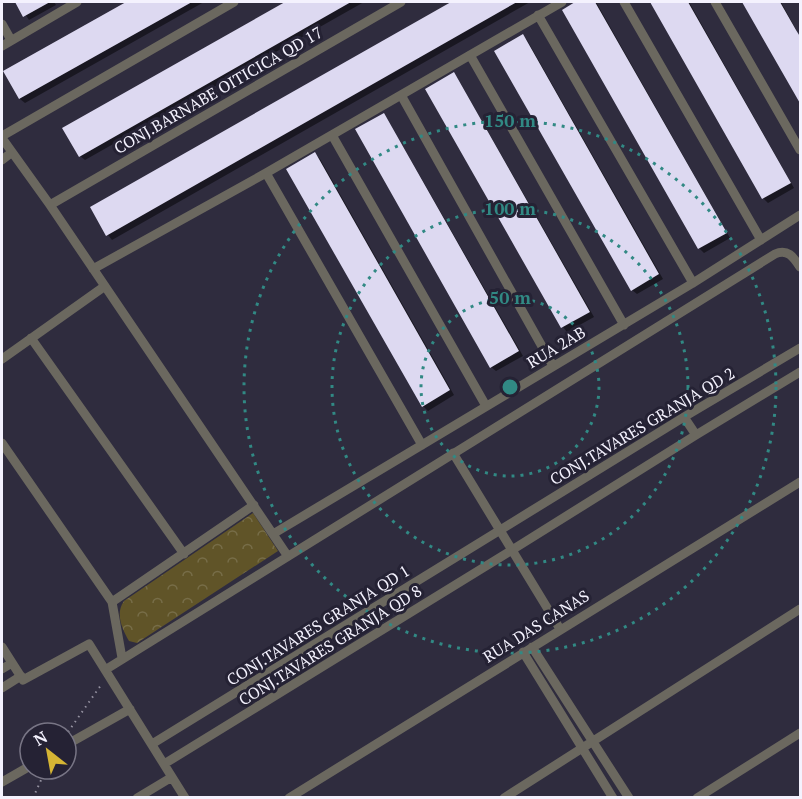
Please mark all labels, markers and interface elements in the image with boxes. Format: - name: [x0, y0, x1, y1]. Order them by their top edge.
- street label: CONJ.BARNABE OITICICA QD 17: [110, 21, 326, 159]
- text: 150 m: [484, 108, 536, 132]
- text: 100 m: [484, 196, 536, 220]
- text: 50 m: [489, 285, 531, 309]
- street label: RUA 2AB: [523, 321, 589, 373]
- street label: CONJ.TAVARES GRANJA QD 2: [545, 362, 739, 490]
- centre of rings: [500, 377, 520, 397]
- street label: CONJ.TAVARES GRANJA QD 1: [222, 559, 414, 691]
- street label: CONJ.TAVARES GRANJA QD 8: [234, 579, 426, 711]
- street label: RUA DAS CANAS: [479, 585, 593, 667]
- north arrow: [18, 721, 78, 781]
- text: N: [29, 726, 51, 751]

